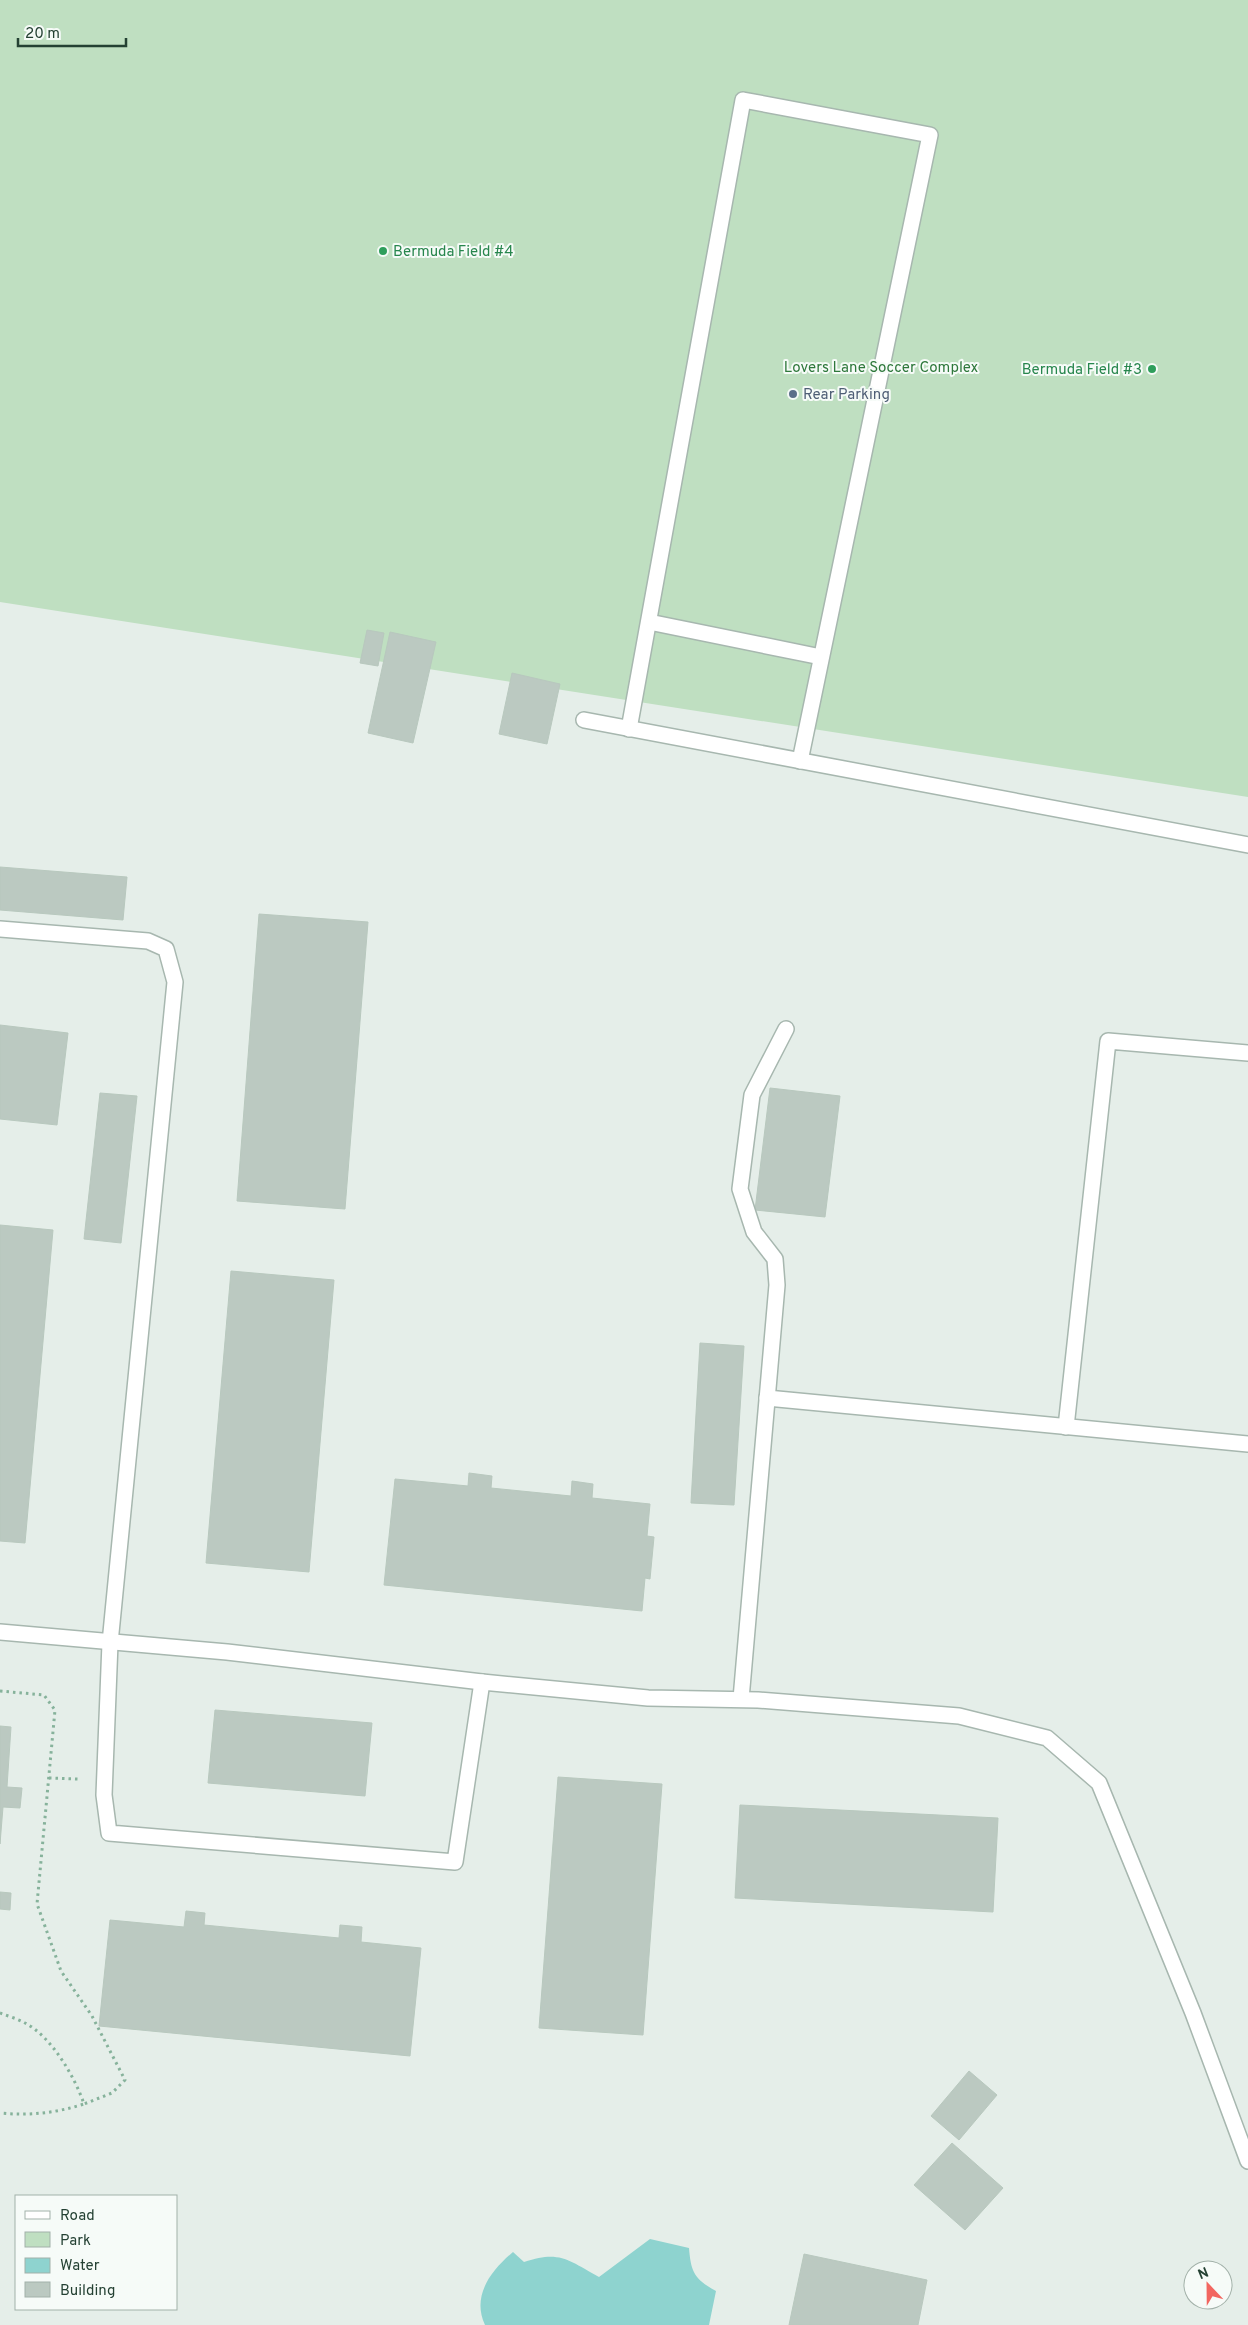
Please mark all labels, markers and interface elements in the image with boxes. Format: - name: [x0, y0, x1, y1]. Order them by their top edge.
- scale bar: [18, 15, 125, 47]
- text: 20 m: [25, 25, 60, 44]
- place label: Bermuda Field #4: [393, 243, 514, 262]
- marker: Bermuda Field #4: [377, 245, 389, 257]
- park label: Lovers Lane Soccer Complex: [784, 359, 978, 378]
- place label: Bermuda Field #3: [1022, 361, 1142, 380]
- marker: Bermuda Field #3: [1146, 363, 1158, 375]
- place label: Rear Parking: [803, 386, 890, 405]
- marker: Rear Parking: [787, 388, 799, 400]
- legend: [15, 2195, 178, 2310]
- text: Road: [60, 2207, 95, 2226]
- text: Park: [60, 2232, 91, 2251]
- text: Water: [60, 2257, 100, 2276]
- north arrow: [1183, 2260, 1233, 2310]
- text: N: [1196, 2265, 1212, 2284]
- text: Building: [60, 2282, 115, 2301]

